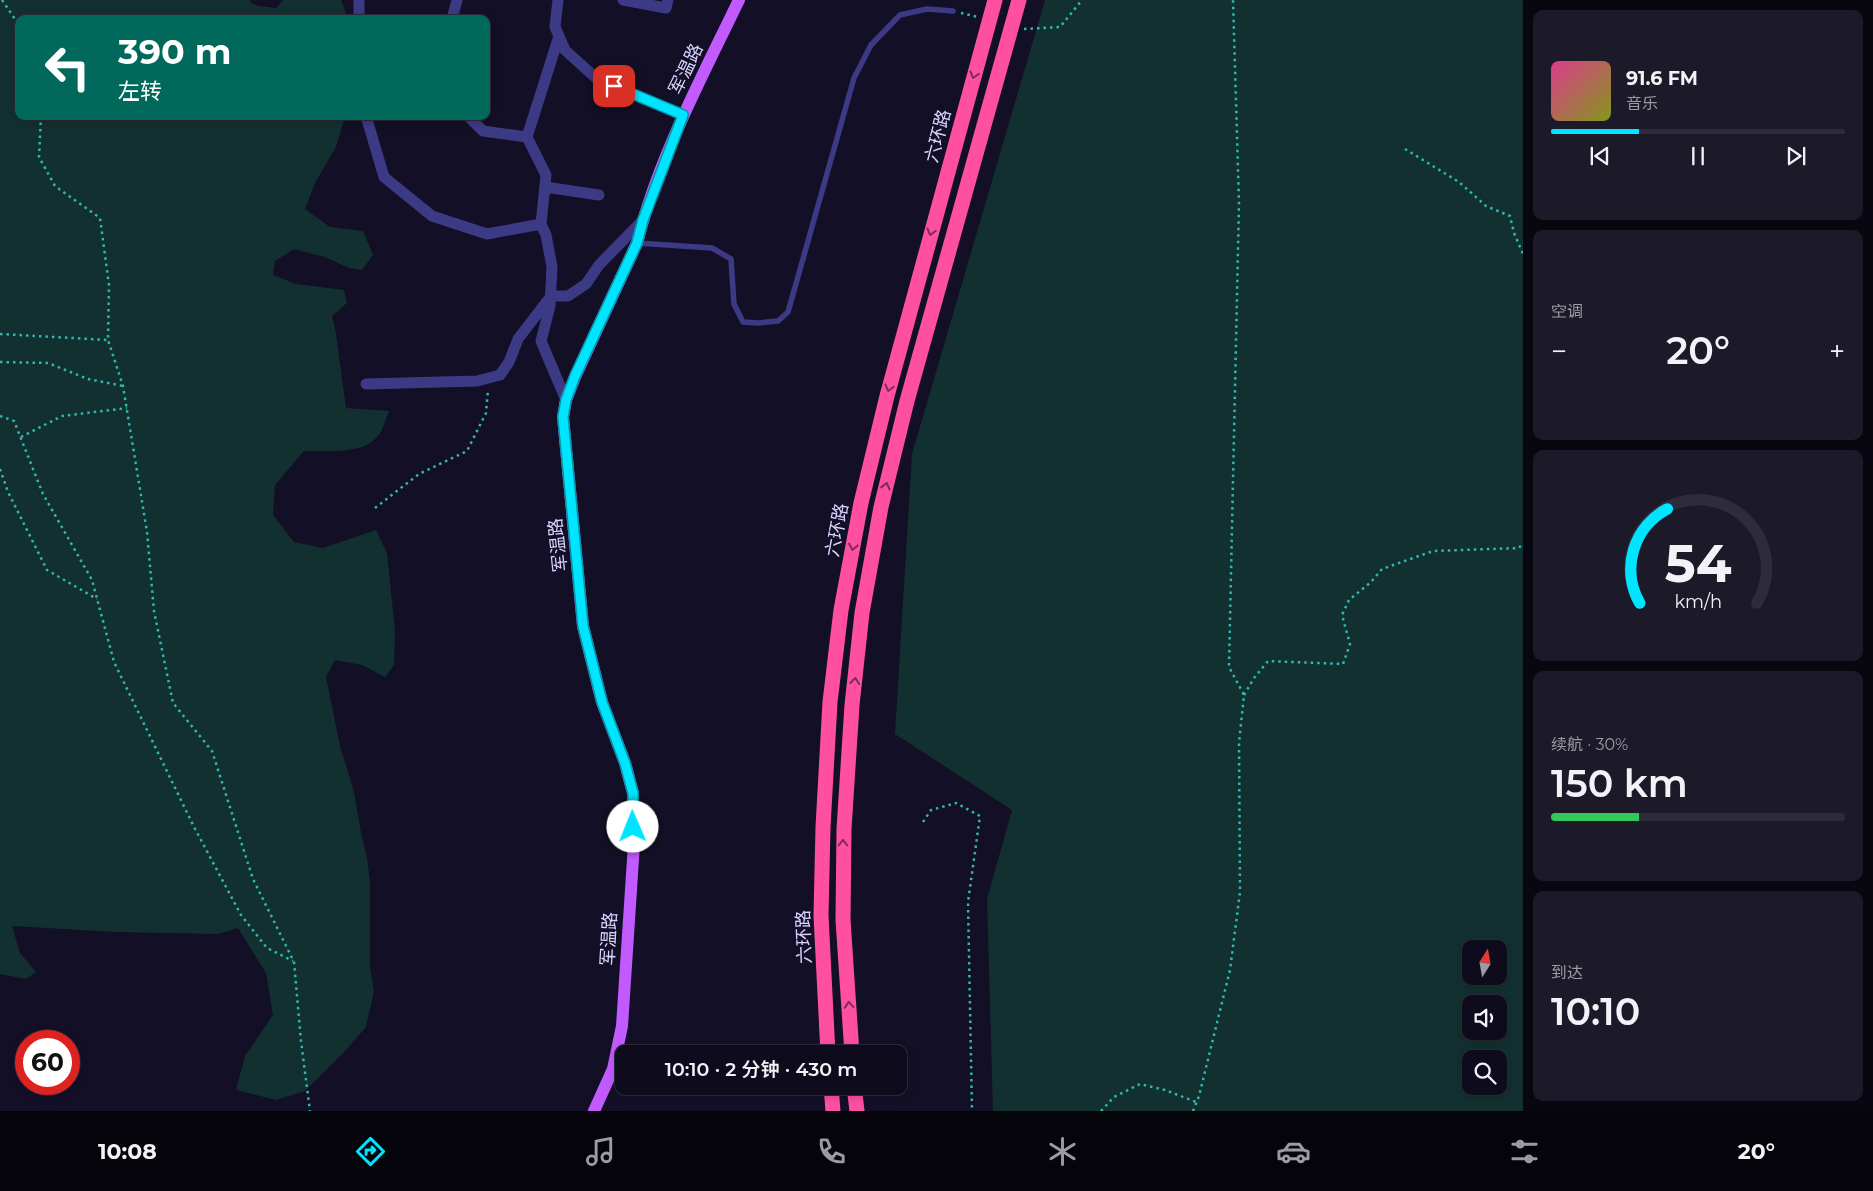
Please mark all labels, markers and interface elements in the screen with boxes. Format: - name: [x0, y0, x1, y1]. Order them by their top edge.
- text: 390 m: [118, 30, 231, 73]
- icon: left: [35, 35, 100, 100]
- street label: 军温路: [664, 40, 708, 98]
- pin: [593, 65, 635, 107]
- text: 91.6 FM: [1626, 67, 1698, 90]
- one-way arrow: [969, 70, 980, 79]
- icon: arrive: [600, 72, 628, 100]
- text: 左转: [118, 78, 162, 105]
- text: 音乐: [1626, 94, 1658, 113]
- street label: 六环路: [920, 107, 956, 165]
- icon: previous: [1586, 142, 1614, 170]
- icon: pause: [1684, 142, 1712, 170]
- icon: next: [1782, 142, 1810, 170]
- one-way arrow: [927, 227, 937, 235]
- text: 空调: [1551, 302, 1583, 321]
- text: 20°: [1666, 327, 1730, 374]
- text: −: [1551, 334, 1567, 368]
- text: +: [1829, 334, 1845, 368]
- one-way arrow: [884, 384, 895, 393]
- one-way arrow: [880, 481, 891, 490]
- street label: 六环路: [821, 501, 853, 559]
- street label: 军温路: [544, 517, 572, 573]
- text: 54: [1665, 532, 1732, 595]
- one-way arrow: [848, 542, 859, 551]
- text: km/h: [1674, 591, 1722, 612]
- one-way arrow: [849, 676, 860, 684]
- text: 续航 · 30%: [1551, 735, 1628, 754]
- text: 150 km: [1551, 760, 1688, 807]
- position arrow: [606, 800, 658, 852]
- one-way arrow: [838, 839, 849, 847]
- street label: 六环路: [792, 910, 816, 964]
- street label: 军温路: [597, 911, 621, 967]
- north arrow: [1462, 940, 1508, 985]
- map controls: [1462, 940, 1507, 1095]
- text: 到达: [1551, 963, 1583, 982]
- text: 10:10: [1551, 988, 1640, 1035]
- button: sound: [1462, 995, 1507, 1040]
- one-way arrow: [843, 1001, 854, 1009]
- speed limit sign: 60: [15, 1030, 80, 1095]
- button: search: [1462, 1050, 1507, 1095]
- text: 10:10 · 2 分钟 · 430 m: [665, 1058, 857, 1081]
- icon: directions: [353, 1134, 388, 1169]
- icon: music: [583, 1134, 618, 1169]
- icon: phone: [814, 1134, 849, 1169]
- icon: climate: [1045, 1134, 1080, 1169]
- icon: car: [1276, 1134, 1311, 1169]
- icon: filters: [1507, 1134, 1542, 1169]
- text: 10:08: [98, 1138, 157, 1165]
- text: 20°: [1738, 1138, 1775, 1165]

